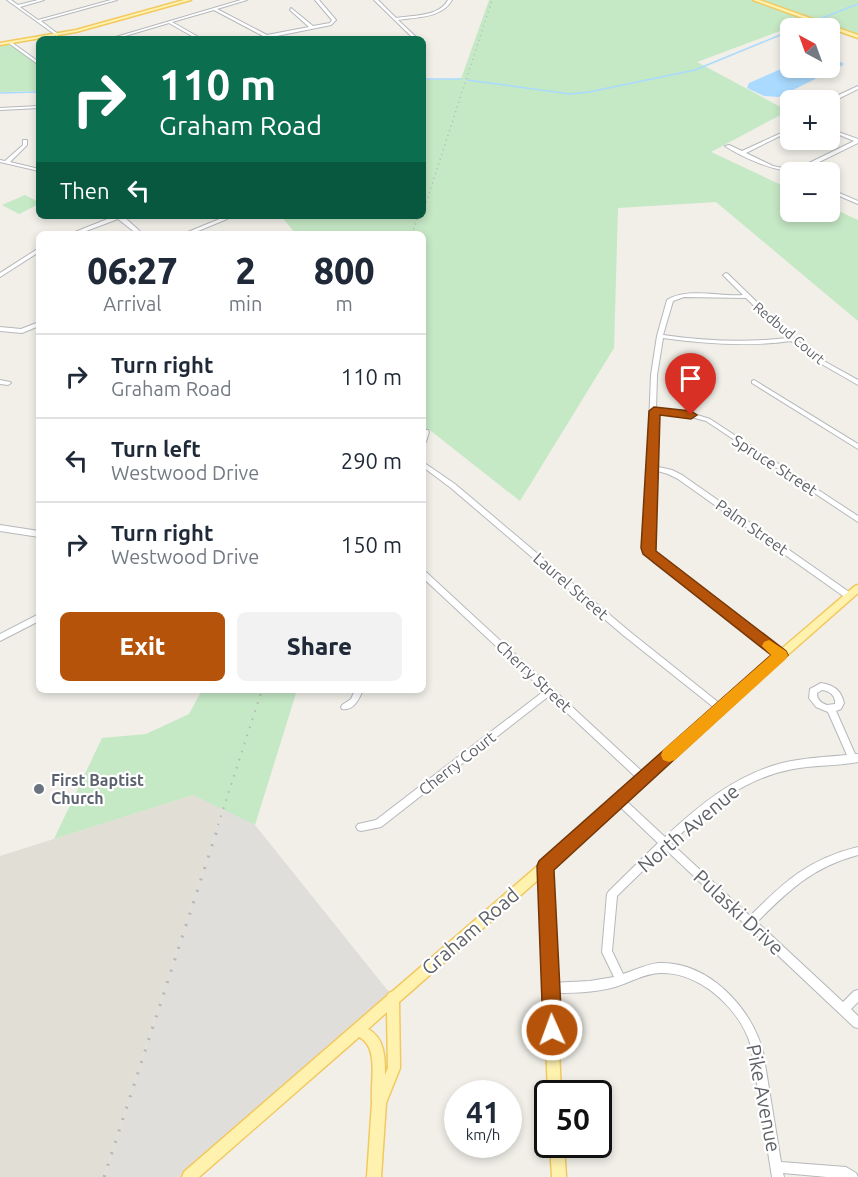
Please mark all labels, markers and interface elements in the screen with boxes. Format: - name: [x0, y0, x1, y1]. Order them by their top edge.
- north arrow: [780, 18, 840, 78]
- map controls: [780, 18, 840, 222]
- icon: right: [60, 60, 138, 138]
- text: 110 m: [159, 61, 276, 108]
- button: +: [780, 90, 840, 150]
- text: Graham Road: [159, 110, 322, 140]
- button: −: [780, 162, 840, 222]
- icon: left: [122, 174, 155, 207]
- text: Then: [60, 178, 110, 203]
- text: 06:27: [87, 250, 177, 291]
- text: 2: [235, 250, 256, 291]
- text: 800: [314, 250, 375, 291]
- text: Arrival: [103, 292, 162, 315]
- text: min: [229, 292, 262, 315]
- text: m: [336, 292, 353, 315]
- street label: Redbud Court: [750, 299, 828, 368]
- text: Turn right: [111, 352, 213, 377]
- pin: [665, 353, 716, 415]
- icon: right: [60, 360, 93, 393]
- icon: arrive: [674, 362, 707, 395]
- text: 110 m: [341, 364, 402, 389]
- text: Graham Road: [111, 377, 232, 400]
- street label: Spruce Street: [729, 431, 821, 499]
- text: Turn left: [111, 436, 201, 461]
- icon: left: [60, 444, 93, 477]
- text: 290 m: [341, 448, 402, 473]
- text: Westwood Drive: [111, 461, 259, 484]
- street label: Palm Street: [712, 496, 792, 559]
- text: Turn right: [111, 520, 213, 545]
- icon: right: [60, 528, 93, 561]
- text: 150 m: [341, 532, 402, 557]
- text: Westwood Drive: [111, 545, 259, 568]
- street label: Laurel Street: [530, 549, 613, 624]
- button: Exit: [60, 612, 225, 681]
- button: Share: [237, 612, 402, 681]
- street label: Cherry Street: [493, 637, 576, 716]
- street label: Cherry Court: [415, 727, 499, 798]
- place label: First Baptist Church: [51, 771, 144, 807]
- street label: North Avenue: [633, 779, 743, 877]
- marker: First Baptist Church: [32, 782, 46, 796]
- street label: Pulaski Drive: [689, 865, 789, 959]
- street label: Graham Road: [417, 883, 523, 979]
- position arrow: [520, 998, 584, 1062]
- street label: Pike Avenue: [742, 1042, 786, 1154]
- speed limit sign: 50: [534, 1080, 612, 1158]
- text: 41: [466, 1095, 500, 1129]
- text: km/h: [466, 1126, 500, 1143]

